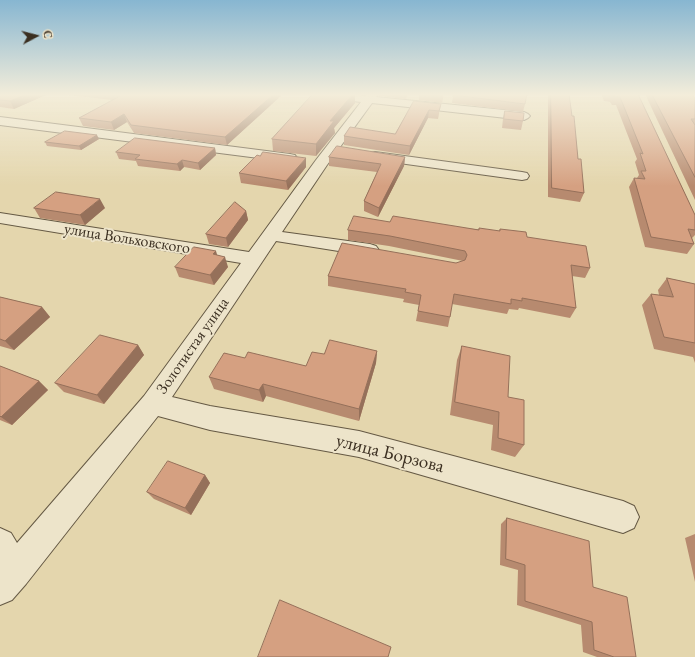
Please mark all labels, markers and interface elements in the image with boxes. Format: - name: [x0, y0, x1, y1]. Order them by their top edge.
- north arrow: [16, 16, 56, 56]
- text: С: [40, 30, 55, 39]
- street label: улица Вольховского: [63, 220, 191, 258]
- street label: Золотистая улица: [153, 294, 233, 398]
- street label: улица Борзова: [334, 430, 446, 478]

